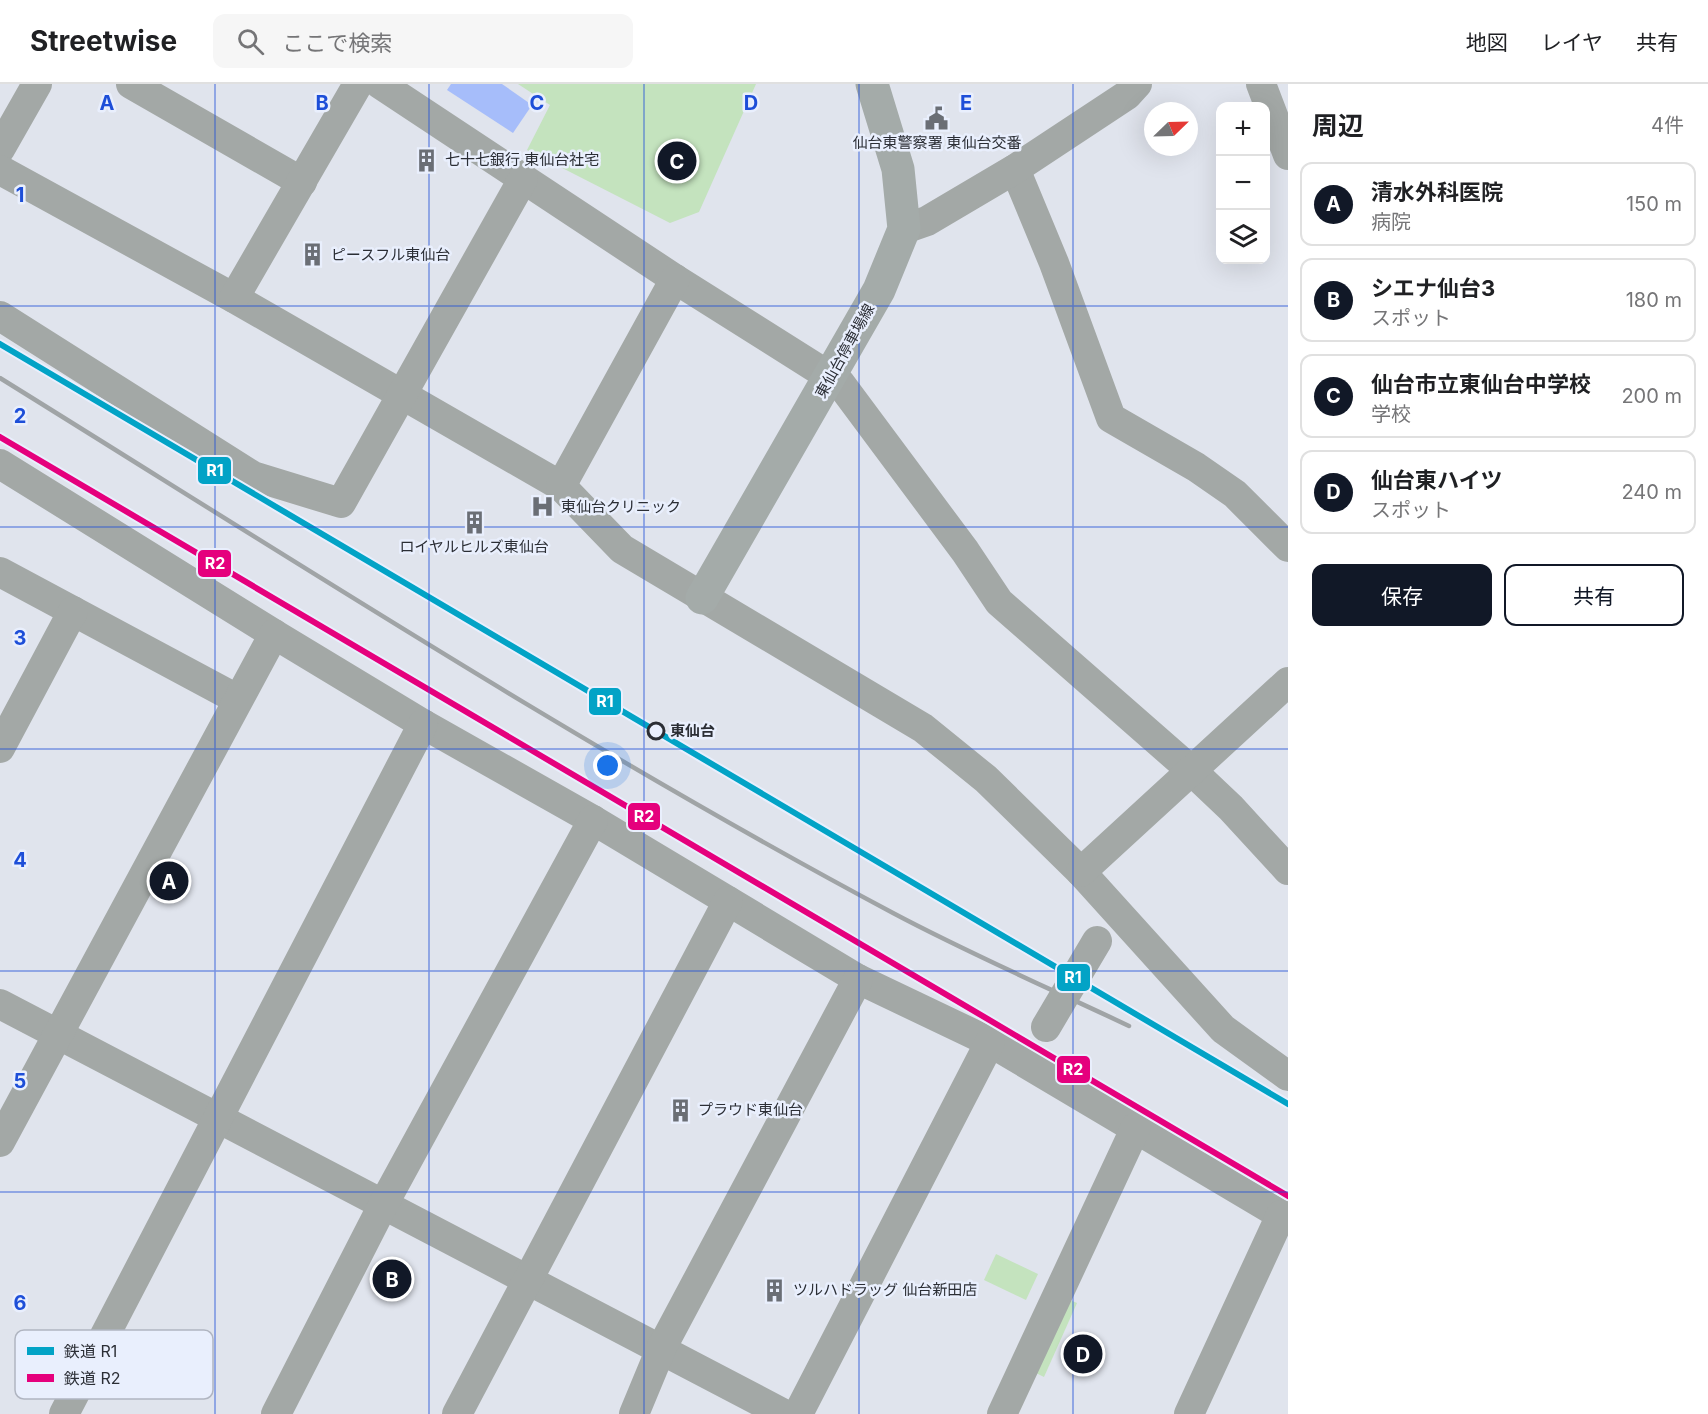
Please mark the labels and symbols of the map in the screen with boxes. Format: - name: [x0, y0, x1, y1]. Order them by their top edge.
- text: A: [100, 91, 115, 115]
- text: B: [315, 91, 329, 115]
- text: C: [530, 91, 544, 115]
- text: D: [744, 91, 758, 115]
- text: E: [960, 91, 972, 115]
- north arrow: [1144, 102, 1198, 156]
- public building icon: 仙台東警察署 東仙台交番: [924, 106, 950, 132]
- place label: 仙台東警察署 東仙台交番: [852, 133, 1022, 152]
- pin: C: [658, 138, 696, 184]
- building icon: 七十七銀行 東仙台社宅: [414, 147, 440, 173]
- place label: 七十七銀行 東仙台社宅: [445, 150, 599, 169]
- text: 1: [16, 183, 24, 207]
- building icon: ピースフル東仙台: [300, 242, 326, 268]
- place label: ピースフル東仙台: [331, 245, 450, 264]
- street label: 東仙台停車場線: [811, 300, 878, 401]
- text: 2: [14, 404, 26, 428]
- line badge: R1: [197, 456, 232, 485]
- text: R1: [206, 460, 224, 480]
- hospital icon: 東仙台クリニック: [530, 494, 556, 520]
- place label: 東仙台クリニック: [561, 497, 681, 516]
- building icon: ロイヤルヒルズ東仙台: [461, 510, 487, 536]
- place label: ロイヤルヒルズ東仙台: [399, 537, 549, 556]
- line badge: R2: [197, 549, 232, 578]
- text: R2: [205, 553, 225, 573]
- text: 3: [14, 626, 26, 650]
- line badge: R1: [588, 687, 622, 716]
- text: R1: [596, 691, 614, 711]
- place label: 東仙台: [670, 721, 715, 740]
- marker: 東仙台: [647, 722, 665, 740]
- your location: [593, 751, 622, 780]
- line badge: R2: [627, 802, 661, 831]
- text: R2: [634, 806, 654, 826]
- text: 4: [13, 848, 27, 872]
- pin: A: [150, 858, 188, 904]
- line badge: R1: [1056, 963, 1091, 992]
- text: R1: [1064, 967, 1082, 987]
- line badge: R2: [1056, 1055, 1091, 1084]
- text: R2: [1063, 1059, 1083, 1079]
- text: 5: [14, 1069, 26, 1093]
- building icon: プラウド東仙台: [667, 1097, 693, 1123]
- place label: プラウド東仙台: [698, 1100, 803, 1119]
- pin: B: [372, 1256, 412, 1302]
- building icon: ツルハドラッグ 仙台新田店: [762, 1277, 788, 1303]
- place label: ツルハドラッグ 仙台新田店: [793, 1280, 977, 1299]
- text: 6: [14, 1291, 27, 1315]
- legend: [15, 1330, 213, 1399]
- pin: D: [1064, 1332, 1102, 1376]
- text: 鉄道 R1: [64, 1341, 117, 1361]
- text: 鉄道 R2: [64, 1368, 121, 1388]

